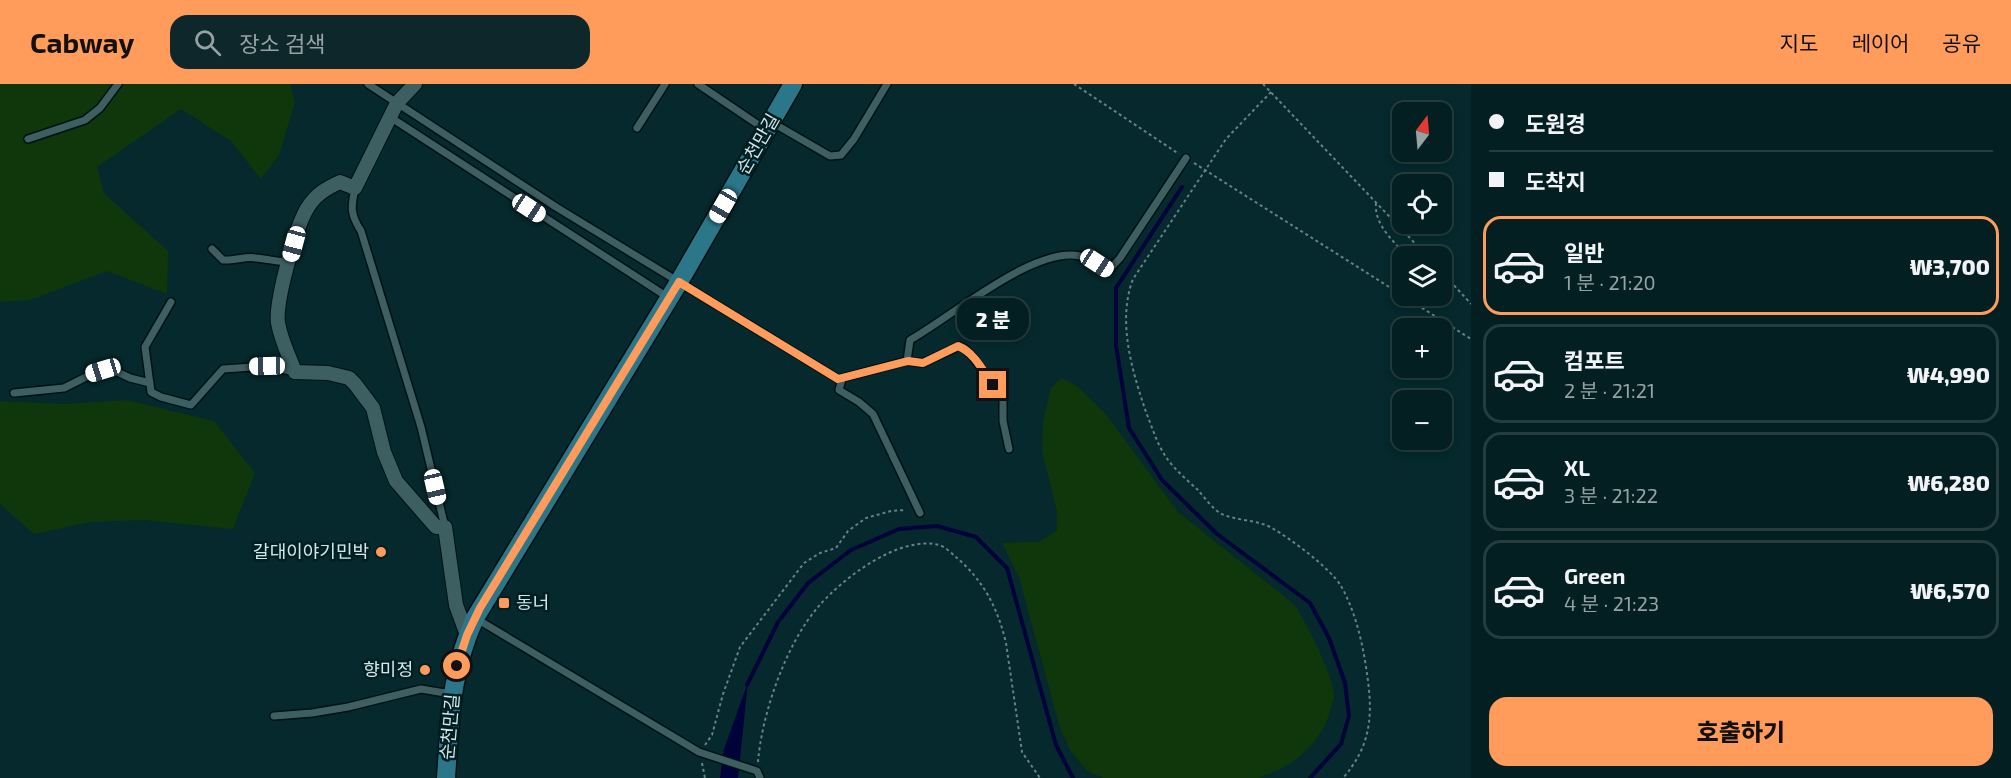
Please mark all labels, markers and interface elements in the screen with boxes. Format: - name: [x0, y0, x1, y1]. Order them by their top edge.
- search box: [170, 15, 590, 69]
- text: Cabway: [30, 25, 134, 59]
- icon: search: [191, 26, 224, 59]
- text: 장소 검색: [239, 30, 325, 56]
- text: 지도: [1780, 30, 1818, 55]
- text: 레이어: [1851, 30, 1909, 55]
- text: 공유: [1942, 30, 1981, 55]
- north arrow: [1392, 102, 1452, 162]
- map controls: [1392, 102, 1452, 450]
- street label: 순천만길: [731, 109, 783, 178]
- text: 도원경: [1525, 110, 1586, 136]
- text: 도착지: [1525, 168, 1586, 194]
- button: locate: [1392, 174, 1452, 234]
- car: [706, 186, 740, 226]
- car: [509, 191, 549, 225]
- car: [281, 224, 307, 264]
- icon: car: [1492, 239, 1546, 293]
- text: 일반: [1564, 239, 1604, 265]
- car: [1077, 246, 1117, 280]
- button: layers: [1392, 246, 1452, 306]
- text: ₩3,700: [1910, 253, 1990, 279]
- text: 1 분 · 21:20: [1564, 270, 1656, 294]
- callout: 2 분: [957, 298, 1029, 340]
- text: 2 분: [976, 307, 1010, 331]
- button: +: [1392, 318, 1452, 378]
- icon: car: [1492, 347, 1546, 401]
- text: 컴포트: [1564, 347, 1625, 373]
- car: [83, 356, 123, 384]
- car: [249, 357, 285, 375]
- text: ₩4,990: [1907, 361, 1990, 387]
- route end: [979, 371, 1006, 398]
- text: 2 분 · 21:21: [1564, 378, 1655, 402]
- button: −: [1392, 390, 1452, 450]
- text: XL: [1564, 454, 1590, 480]
- icon: car: [1492, 455, 1546, 509]
- car: [422, 467, 448, 507]
- text: ₩6,280: [1908, 469, 1990, 495]
- text: 3 분 · 21:22: [1564, 483, 1658, 507]
- place label: 갈대이야기민박: [253, 540, 369, 562]
- marker: 갈대이야기민박: [374, 545, 388, 559]
- text: Green: [1564, 562, 1626, 588]
- icon: car: [1492, 563, 1546, 617]
- text: ₩6,570: [1910, 577, 1990, 603]
- place label: 동너: [516, 591, 549, 613]
- text: 4 분 · 21:23: [1564, 591, 1659, 615]
- marker: 동너: [497, 596, 511, 610]
- route start: [443, 652, 470, 679]
- place label: 향미정: [363, 658, 413, 680]
- marker: 향미정: [418, 663, 432, 677]
- street label: 순천만길: [435, 693, 463, 761]
- button: 호출하기: [1489, 697, 1993, 766]

